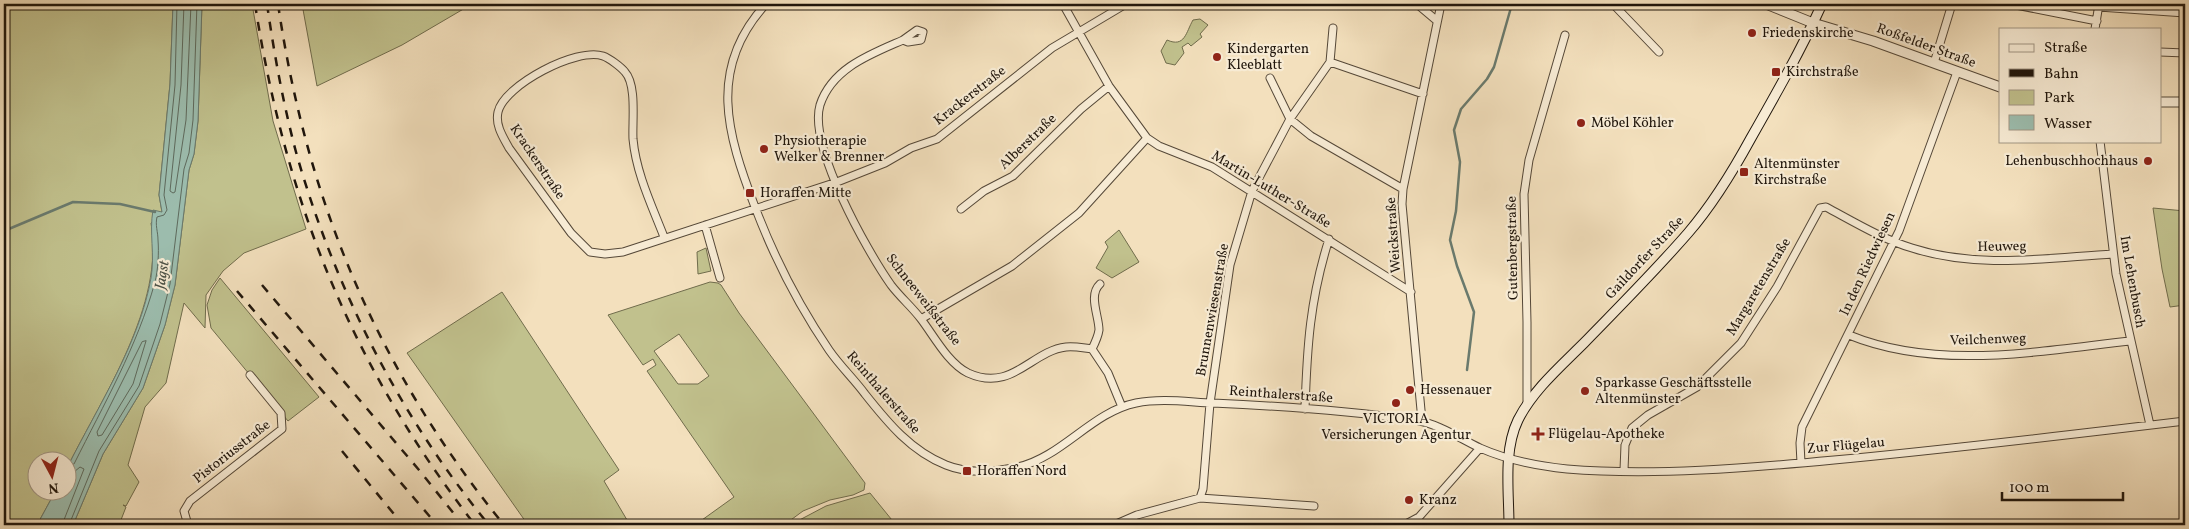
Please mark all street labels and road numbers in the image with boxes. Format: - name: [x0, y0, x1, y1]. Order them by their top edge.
- street label: Roßfelder Straße: [1874, 19, 1979, 73]
- street label: Krackerstraße: [930, 62, 1010, 130]
- street label: Alberstraße: [995, 110, 1061, 174]
- street label: Krackerstraße: [505, 121, 569, 204]
- street label: Martin-Luther-Straße: [1208, 147, 1335, 234]
- street label: Gutenbergstraße: [1503, 195, 1523, 300]
- street label: Weickstraße: [1382, 196, 1406, 274]
- street label: In den Riedwiesen: [1836, 209, 1900, 319]
- street label: Gaildorfer Straße: [1601, 212, 1689, 304]
- street label: Margaretenstraße: [1722, 234, 1796, 339]
- street label: Im Lehenbusch: [2115, 234, 2149, 330]
- street label: Heuweg: [1977, 237, 2027, 257]
- street label: Brunnenwiesenstraße: [1192, 241, 1234, 378]
- street label: Schneeweißstraße: [881, 250, 965, 350]
- street label: Veilchenweg: [1949, 329, 2027, 351]
- street label: Reinthalerstraße: [842, 347, 925, 439]
- street label: Reinthalerstraße: [1228, 382, 1334, 408]
- street label: Pistoriusstraße: [189, 416, 275, 488]
- street label: Zur Flügelau: [1806, 433, 1886, 459]

